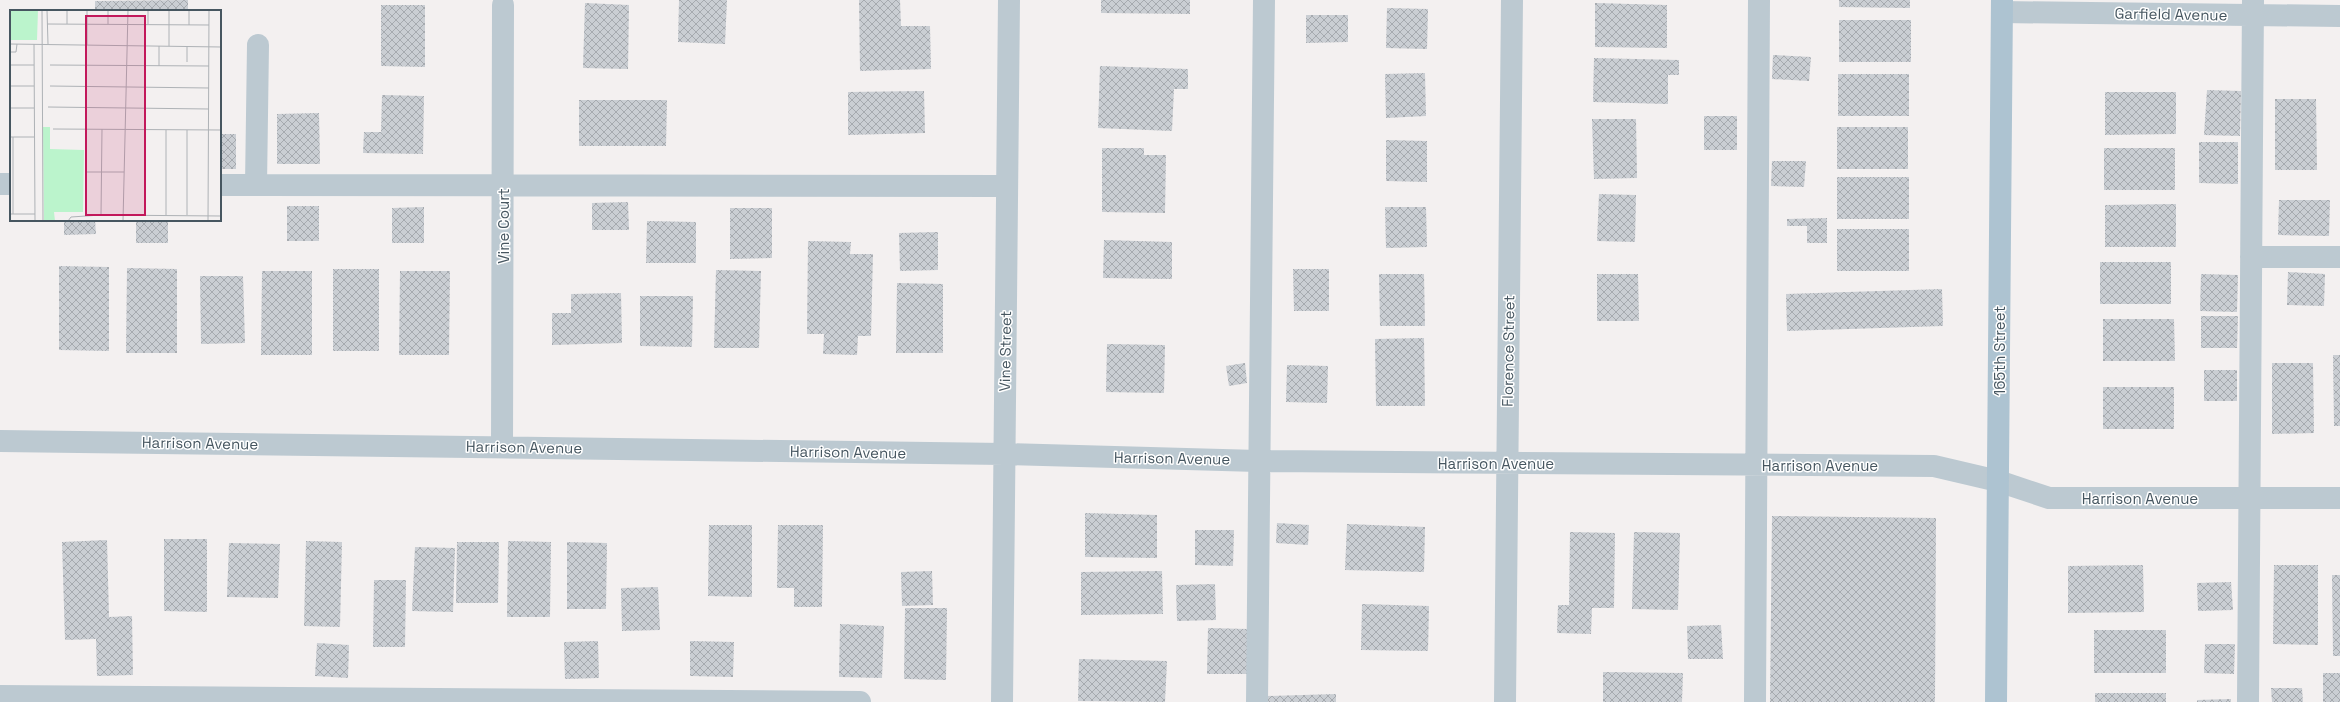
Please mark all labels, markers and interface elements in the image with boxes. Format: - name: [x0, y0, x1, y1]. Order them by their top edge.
- street label: Garfield Avenue: [2114, 4, 2228, 24]
- inset map: [10, 10, 221, 221]
- street label: Vine Court: [494, 188, 513, 264]
- street label: Florence Street: [1498, 295, 1518, 407]
- street label: 165th Street: [1990, 306, 2009, 396]
- street label: Vine Street: [995, 310, 1015, 392]
- street label: Harrison Avenue: [142, 432, 259, 454]
- street label: Harrison Avenue: [466, 436, 583, 458]
- street label: Harrison Avenue: [790, 441, 907, 463]
- street label: Harrison Avenue: [1114, 447, 1231, 469]
- street label: Harrison Avenue: [1438, 454, 1554, 473]
- street label: Harrison Avenue: [1762, 456, 1878, 475]
- street label: Harrison Avenue: [2082, 489, 2198, 508]

